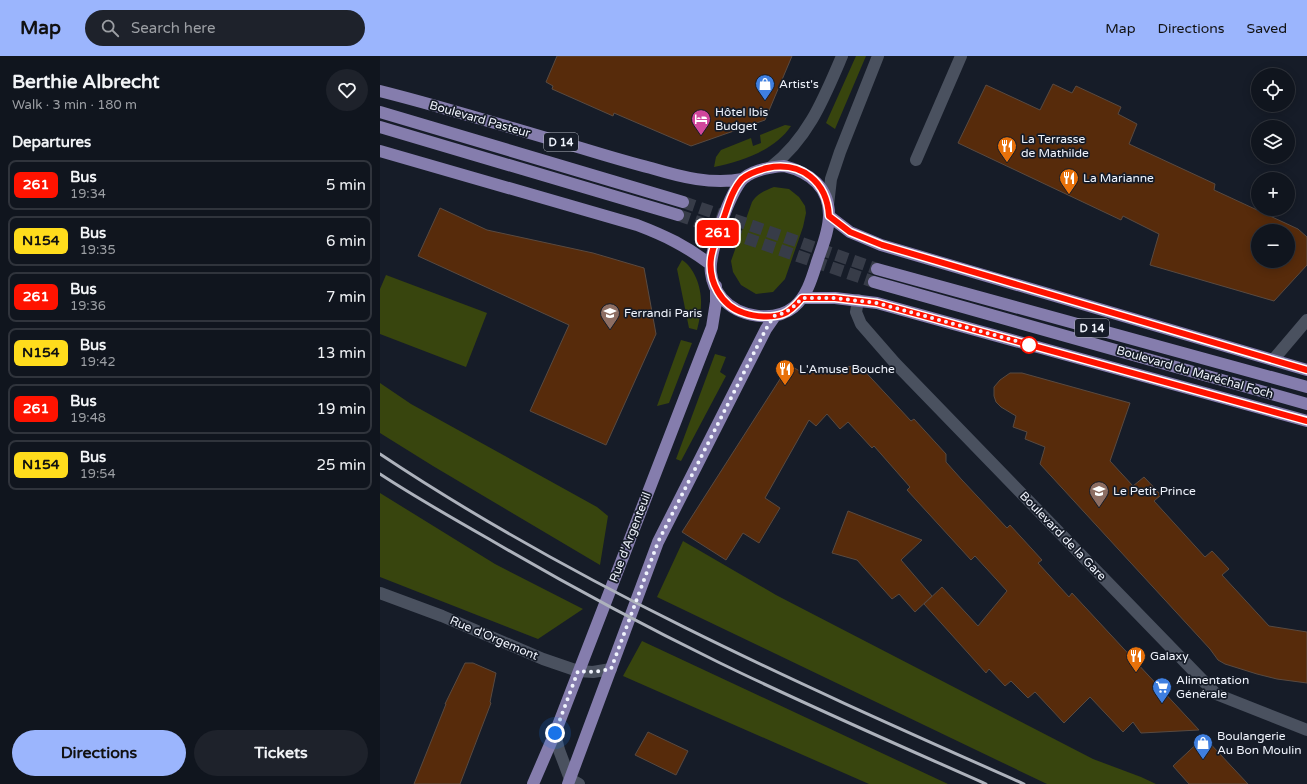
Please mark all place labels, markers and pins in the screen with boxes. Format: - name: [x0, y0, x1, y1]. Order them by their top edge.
- shop icon: Artist's: [754, 73, 776, 101]
- place label: Artist's: [779, 77, 819, 91]
- place label: Hôtel Ibis Budget: [715, 105, 768, 133]
- hotel icon: Hôtel Ibis Budget: [690, 108, 712, 136]
- place label: La Terrasse de Mathilde: [1021, 132, 1089, 160]
- restaurant icon: La Terrasse de Mathilde: [996, 135, 1018, 163]
- restaurant icon: La Marianne: [1058, 167, 1080, 195]
- place label: La Marianne: [1083, 171, 1154, 185]
- school or university icon: Ferrandi Paris: [599, 302, 621, 330]
- place label: Ferrandi Paris: [624, 306, 703, 320]
- unlabelled marker: [1020, 336, 1038, 354]
- restaurant icon: L'Amuse Bouche: [774, 358, 796, 386]
- place label: L'Amuse Bouche: [799, 362, 895, 376]
- school or university icon: Le Petit Prince: [1088, 480, 1110, 508]
- place label: Le Petit Prince: [1113, 484, 1196, 498]
- restaurant icon: Galaxy: [1125, 645, 1147, 673]
- place label: Galaxy: [1150, 649, 1189, 663]
- place label: Alimentation Générale: [1176, 673, 1249, 701]
- supermarket icon: Alimentation Générale: [1151, 676, 1173, 704]
- place label: Boulangerie Au Bon Moulin: [1217, 729, 1302, 757]
- shop icon: Boulangerie Au Bon Moulin: [1192, 732, 1214, 760]

